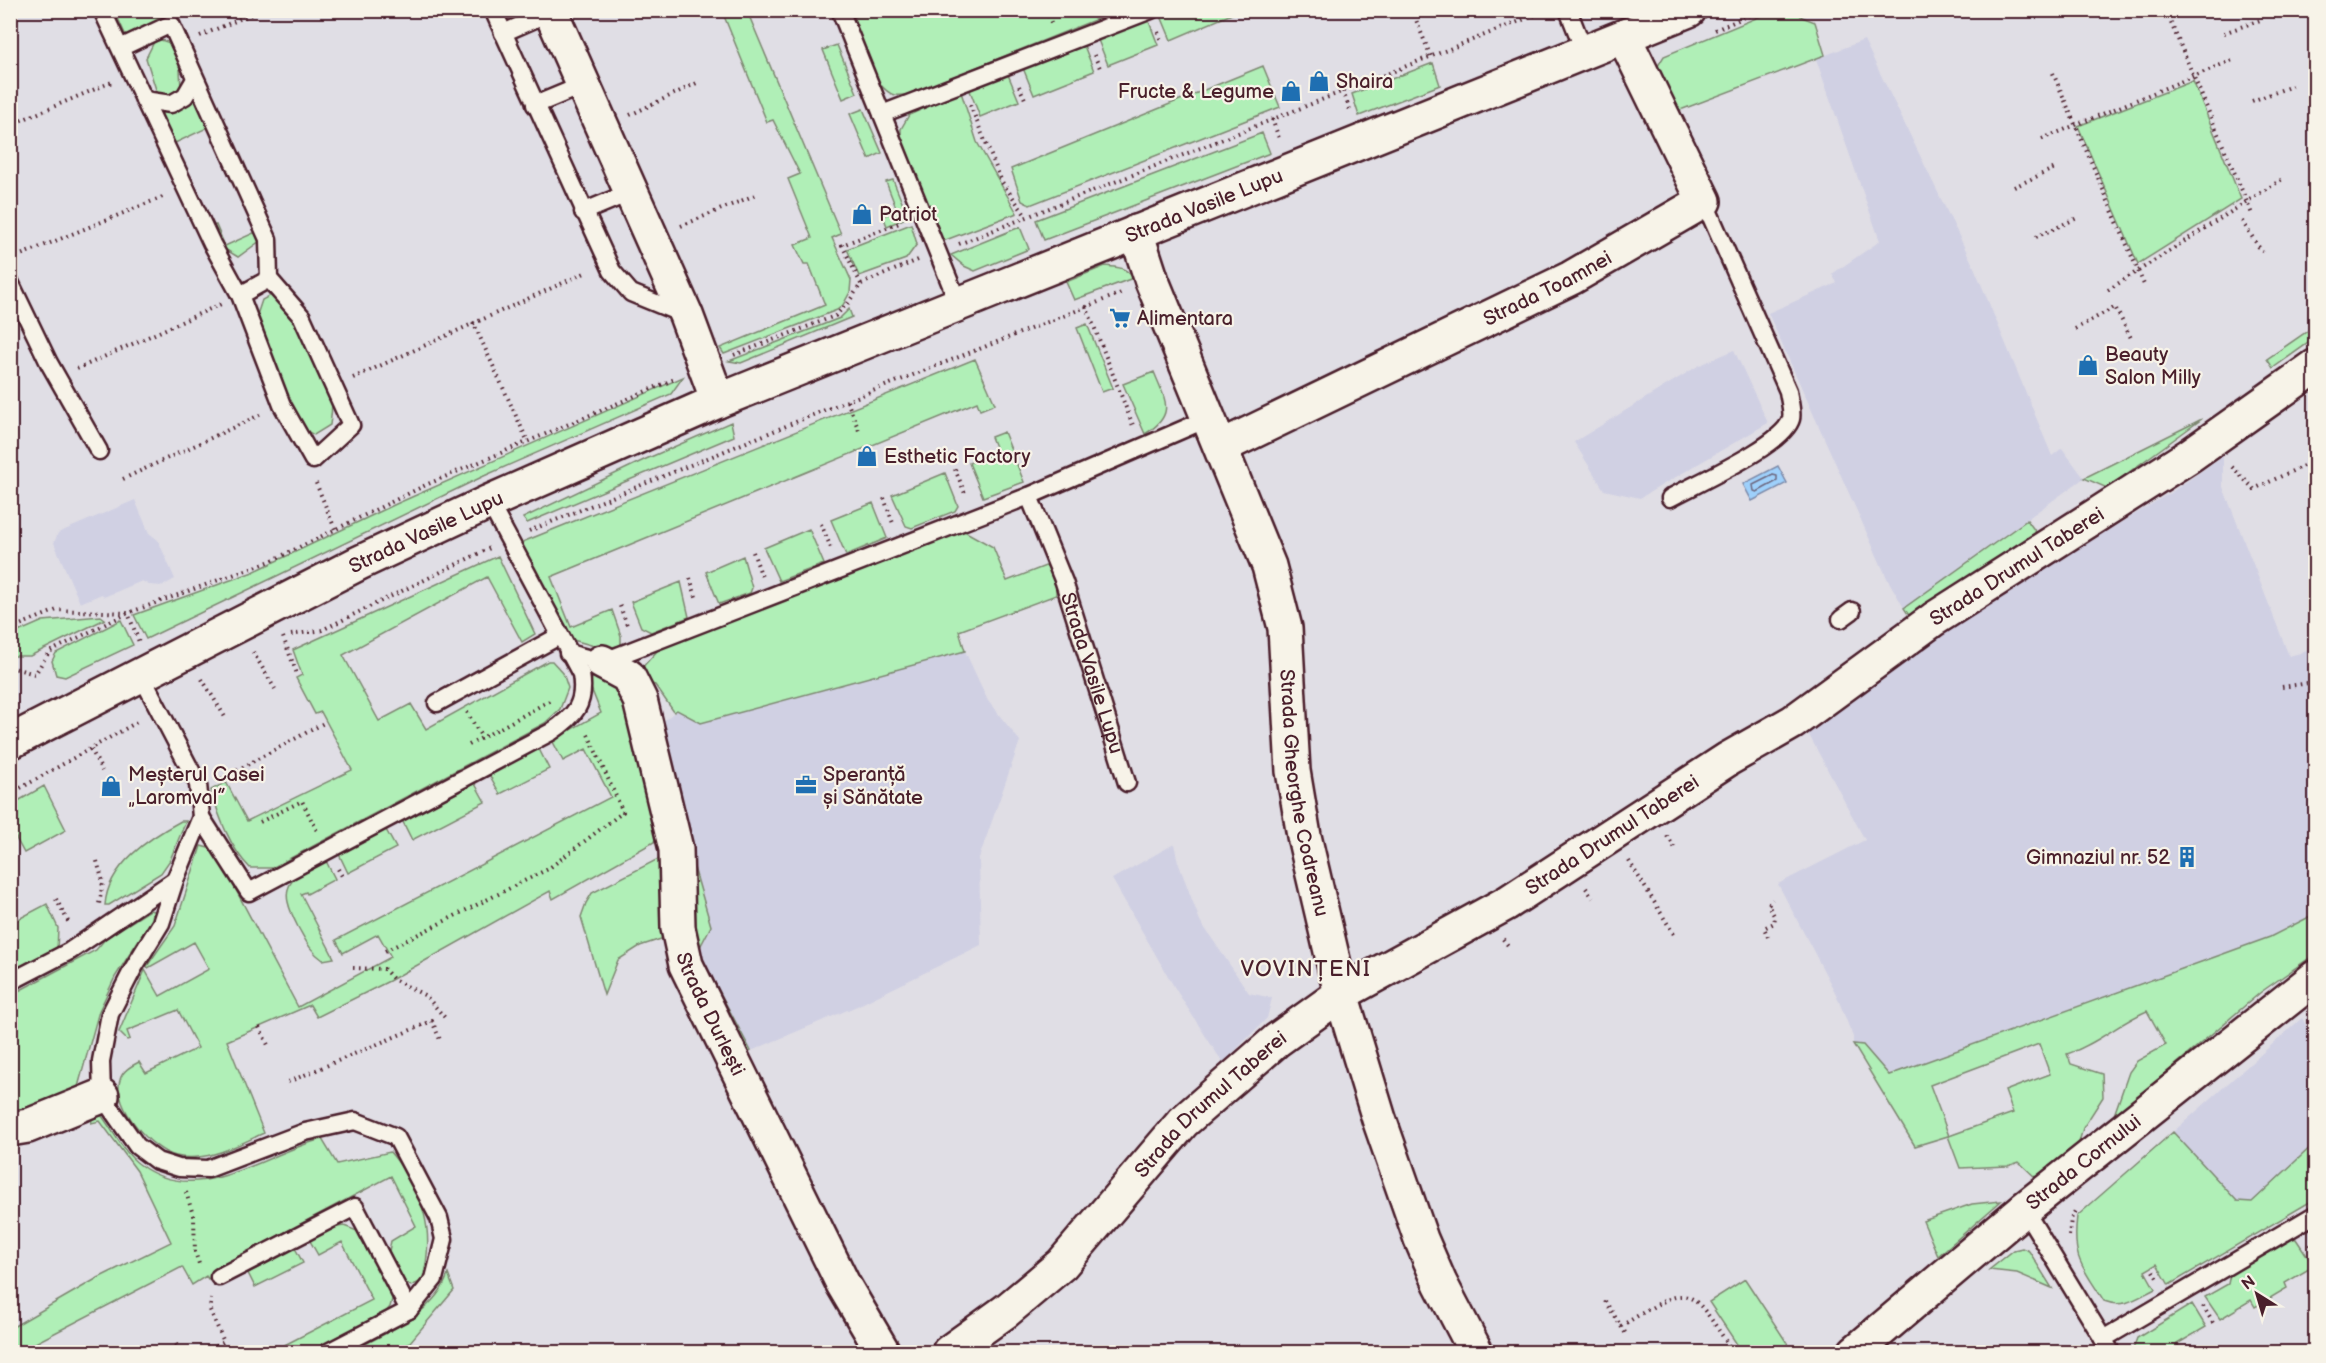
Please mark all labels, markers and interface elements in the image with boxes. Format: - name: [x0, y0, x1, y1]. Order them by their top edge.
- shop icon: Shaira: [1307, 69, 1331, 93]
- place label: Shaira: [1336, 70, 1393, 94]
- shop icon: Fructe & Legume: [1279, 79, 1303, 103]
- place label: Fructe & Legume: [1118, 80, 1274, 104]
- street label: Strada Vasile Lupu: [1122, 164, 1287, 249]
- shop icon: Patriot: [850, 202, 874, 226]
- place label: Patriot: [879, 203, 937, 227]
- street label: Strada Toamnei: [1480, 246, 1616, 332]
- supermarket icon: Alimentara: [1108, 306, 1132, 330]
- place label: Alimentara: [1137, 307, 1233, 331]
- place label: Beauty Salon Milly: [2105, 343, 2201, 390]
- shop icon: Beauty Salon Milly: [2076, 353, 2100, 377]
- shop icon: Esthetic Factory: [855, 444, 879, 468]
- place label: Esthetic Factory: [884, 445, 1030, 469]
- street label: Strada Vasile Lupu: [345, 486, 507, 579]
- street label: Strada Drumul Taberei: [1926, 502, 2109, 632]
- street label: Strada Vasile Lupu: [1055, 590, 1128, 757]
- street label: Strada Gheorghe Codreanu: [1274, 669, 1333, 919]
- place label: Meșterul Casei „Laromval”: [128, 763, 265, 810]
- place label: Speranță și Sănătate: [823, 763, 923, 810]
- street label: Strada Drumul Taberei: [1521, 770, 1704, 901]
- office icon: Speranță și Sănătate: [794, 773, 818, 797]
- shop icon: Meșterul Casei „Laromval”: [99, 774, 123, 798]
- building icon: Gimnaziul nr. 52: [2175, 845, 2199, 869]
- place label: Gimnaziul nr. 52: [2026, 846, 2170, 870]
- street label: Strada Durlești: [671, 950, 750, 1080]
- district label: VOVINȚENI: [1241, 956, 1371, 983]
- street label: Strada Drumul Taberei: [1130, 1026, 1291, 1183]
- street label: Strada Cornului: [2022, 1110, 2146, 1216]
- north arrow: [2227, 1264, 2287, 1324]
- text: N: [2238, 1272, 2259, 1294]

